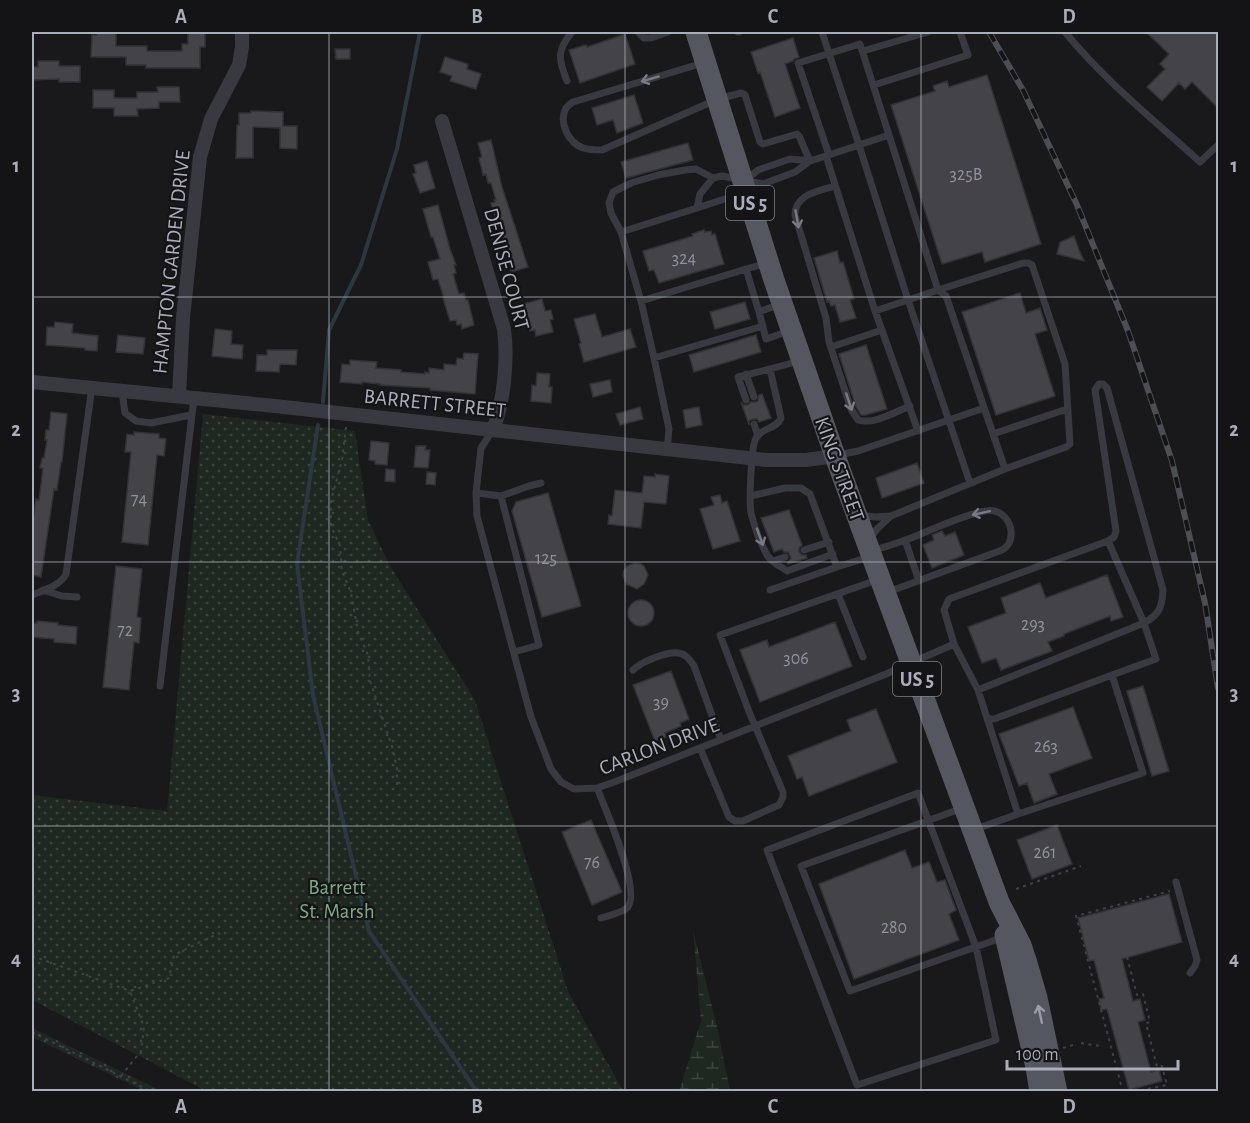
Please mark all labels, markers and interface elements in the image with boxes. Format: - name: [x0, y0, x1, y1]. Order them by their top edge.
- text: A: [175, 7, 187, 27]
- text: B: [471, 7, 483, 27]
- text: C: [768, 7, 779, 27]
- text: D: [1062, 7, 1076, 27]
- one-way arrow: [641, 74, 660, 85]
- street label: HAMPTON GARDEN DRIVE: [149, 149, 194, 375]
- text: 1: [12, 156, 20, 176]
- text: 1: [1230, 156, 1238, 176]
- house number: 325B: [950, 166, 982, 184]
- road number: US 5: [726, 186, 774, 220]
- street label: DENISE COURT: [480, 206, 533, 333]
- one-way arrow: [792, 208, 803, 228]
- house number: 324: [672, 250, 696, 268]
- street label: BARRETT STREET: [363, 386, 507, 421]
- one-way arrow: [844, 392, 855, 411]
- street label: KING STREET: [811, 414, 868, 524]
- text: 2: [11, 420, 21, 440]
- text: 2: [1229, 420, 1239, 440]
- house number: 74: [131, 491, 147, 509]
- one-way arrow: [972, 507, 991, 519]
- one-way arrow: [755, 527, 766, 546]
- house number: 125: [535, 550, 557, 568]
- house number: 293: [1021, 616, 1045, 634]
- house number: 72: [117, 622, 133, 640]
- house number: 306: [783, 650, 809, 668]
- road number: US 5: [893, 662, 941, 696]
- text: 3: [12, 684, 20, 704]
- text: 3: [1230, 684, 1238, 704]
- house number: 39: [653, 694, 669, 712]
- street label: CARLON DRIVE: [596, 714, 722, 779]
- house number: 263: [1034, 738, 1058, 756]
- house number: 261: [1034, 844, 1056, 862]
- house number: 76: [584, 854, 600, 872]
- park label: Barrett St. Marsh: [299, 877, 375, 922]
- house number: 280: [881, 919, 907, 937]
- text: 4: [11, 949, 21, 969]
- text: 4: [1229, 949, 1239, 969]
- one-way arrow: [1034, 1005, 1045, 1024]
- scale bar: [1007, 1033, 1178, 1071]
- text: 100 m: [1016, 1046, 1059, 1064]
- text: A: [175, 1097, 187, 1117]
- text: B: [471, 1097, 483, 1117]
- text: C: [768, 1097, 779, 1117]
- text: D: [1062, 1097, 1076, 1117]

